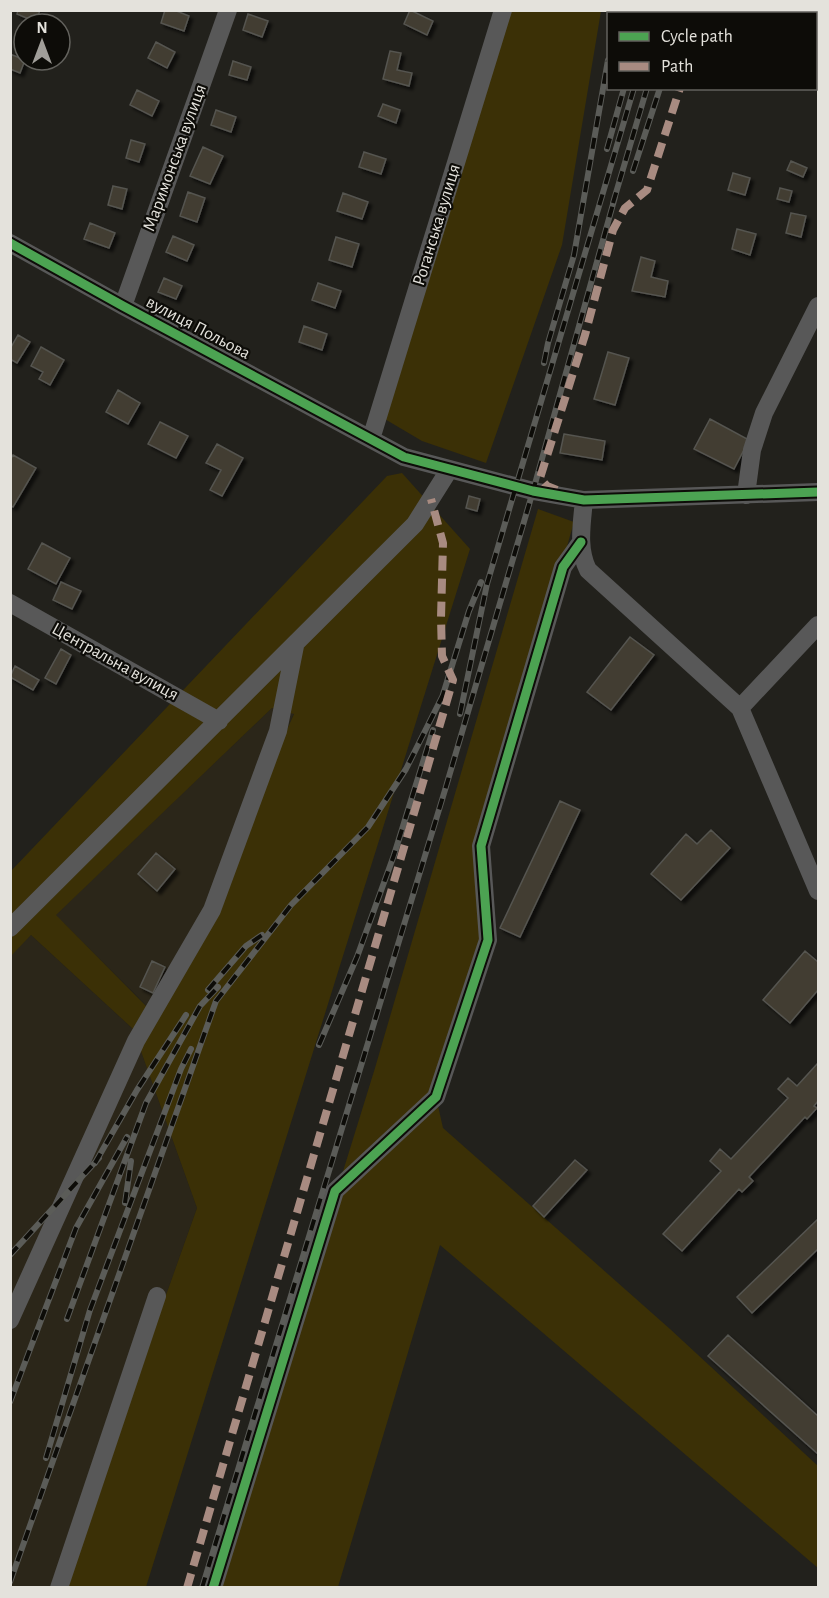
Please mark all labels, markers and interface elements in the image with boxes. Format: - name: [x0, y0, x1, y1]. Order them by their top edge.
- north arrow: [12, 12, 72, 72]
- legend: [607, 12, 817, 90]
- text: N: [36, 20, 48, 36]
- text: Cycle path: [661, 28, 733, 46]
- text: Path: [661, 58, 693, 76]
- street label: Маримонська вулиця: [140, 82, 210, 234]
- street label: Роганська вулиця: [410, 162, 464, 288]
- street label: вулиця Польова: [143, 293, 253, 363]
- street label: Центральна вулиця: [49, 620, 181, 704]

